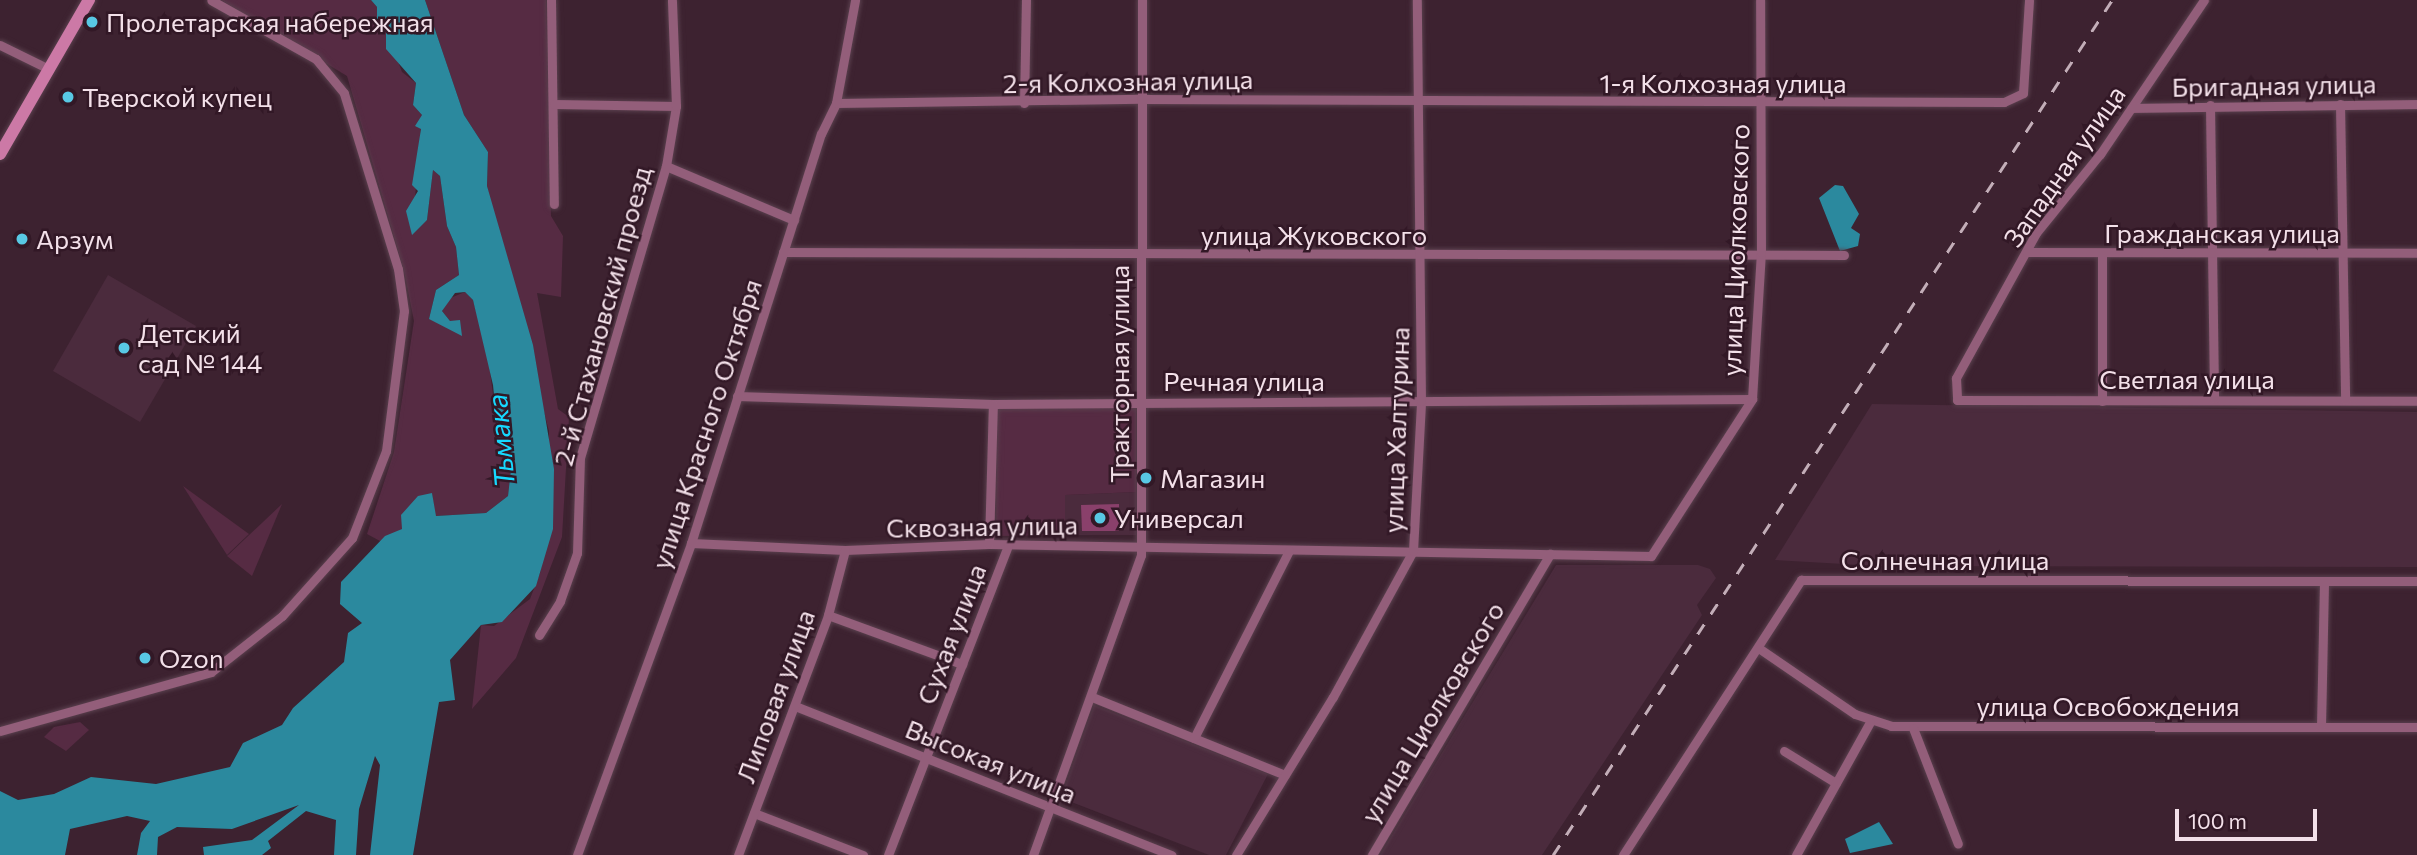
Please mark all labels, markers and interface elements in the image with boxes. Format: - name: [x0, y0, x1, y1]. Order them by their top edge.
- place label: Пролетарская набережная: [106, 6, 434, 38]
- marker: Пролетарская набережная: [84, 14, 100, 30]
- street label: 2-я Колхозная улица: [1003, 63, 1253, 99]
- street label: 1-я Колхозная улица: [1599, 67, 1847, 99]
- street label: Бригадная улица: [2171, 68, 2377, 102]
- street label: Западная улица: [1997, 79, 2131, 253]
- place label: Тверской купец: [82, 81, 272, 113]
- marker: Тверской купец: [60, 89, 76, 105]
- street label: улица Циолковского: [1715, 123, 1755, 377]
- street label: 2-й Стахановский проезд: [547, 163, 657, 469]
- street label: Гражданская улица: [2104, 217, 2340, 249]
- street label: улица Жуковского: [1201, 219, 1427, 251]
- place label: Арзум: [36, 223, 113, 255]
- marker: Арзум: [14, 231, 30, 247]
- street label: Тракторная улица: [1103, 265, 1135, 483]
- street label: улица Красного Октября: [644, 275, 768, 573]
- place label: Детский сад № 144: [138, 317, 262, 378]
- street label: улица Халтурина: [1377, 326, 1415, 534]
- marker: Детский сад № 144: [116, 340, 132, 356]
- street label: Светлая улица: [2099, 363, 2275, 395]
- street label: Речная улица: [1163, 365, 1325, 397]
- water label: Тьмака: [479, 393, 521, 489]
- place label: Магазин: [1160, 462, 1265, 494]
- marker: Магазин: [1138, 470, 1154, 486]
- place label: Универсал: [1114, 502, 1244, 534]
- street label: Сквозная улица: [886, 509, 1078, 543]
- marker: Универсал: [1092, 510, 1108, 526]
- street label: Солнечная улица: [1841, 544, 2049, 576]
- street label: Сухая улица: [910, 559, 992, 709]
- street label: улица Циолковского: [1354, 596, 1510, 828]
- street label: Липовая улица: [729, 605, 821, 787]
- place label: Ozon: [159, 642, 224, 674]
- marker: Ozon: [137, 650, 153, 666]
- street label: улица Освобождения: [1976, 690, 2240, 722]
- street label: Высокая улица: [901, 713, 1081, 809]
- scale bar: [2179, 796, 2321, 840]
- text: 100 m: [2188, 808, 2247, 833]

